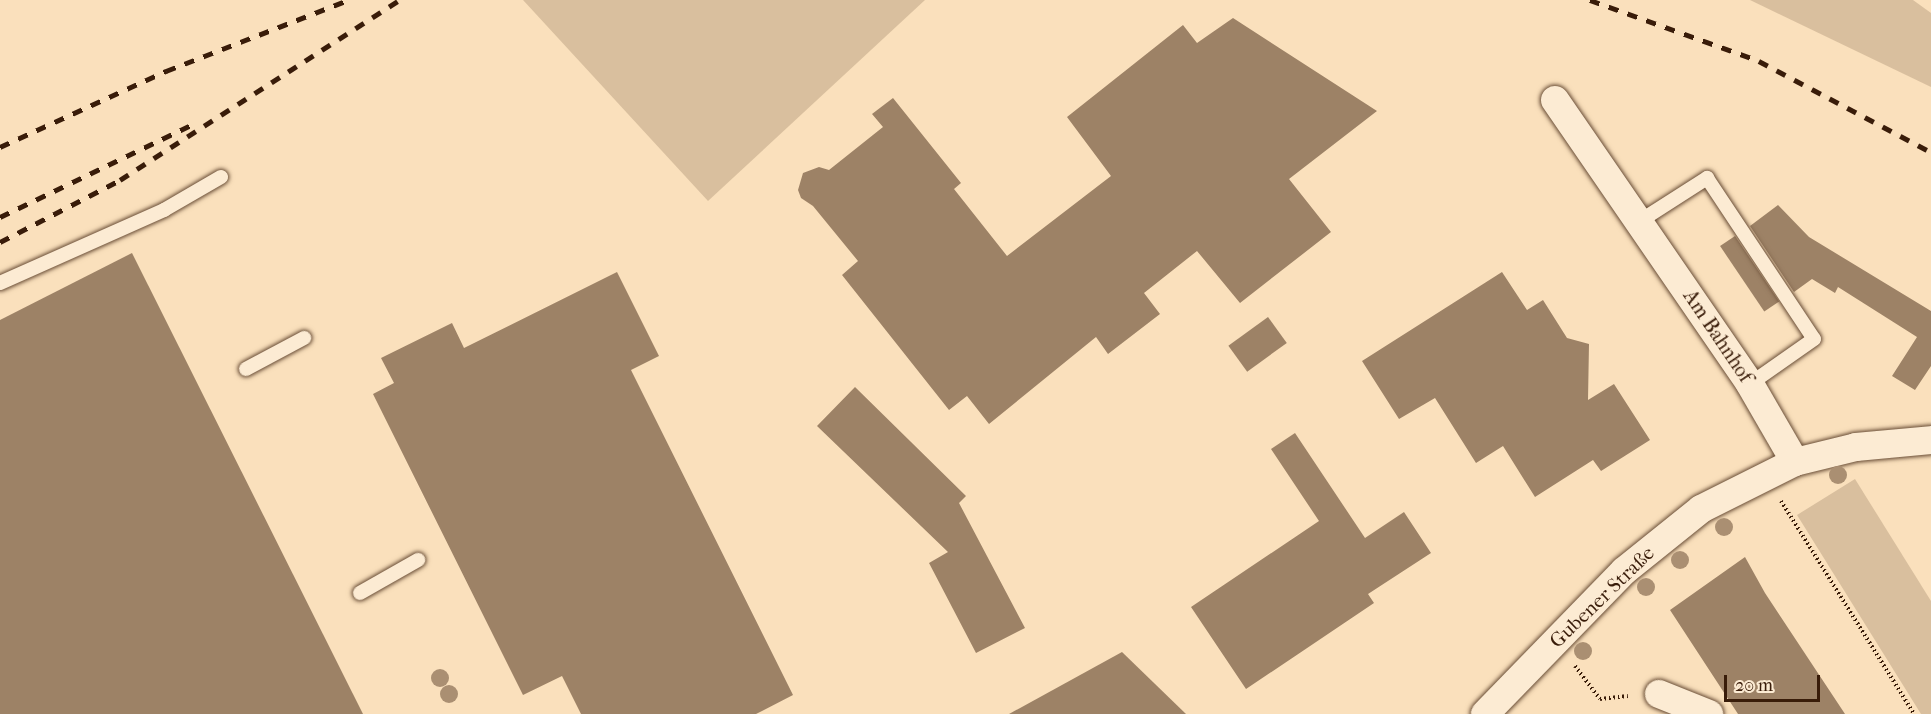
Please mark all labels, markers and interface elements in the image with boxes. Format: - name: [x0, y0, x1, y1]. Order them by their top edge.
- street label: Am Bahnhof: [1678, 285, 1758, 387]
- street label: Gubener Straße: [1545, 541, 1659, 653]
- scale bar: [1727, 663, 1823, 701]
- text: 20 m: [1735, 675, 1773, 696]

